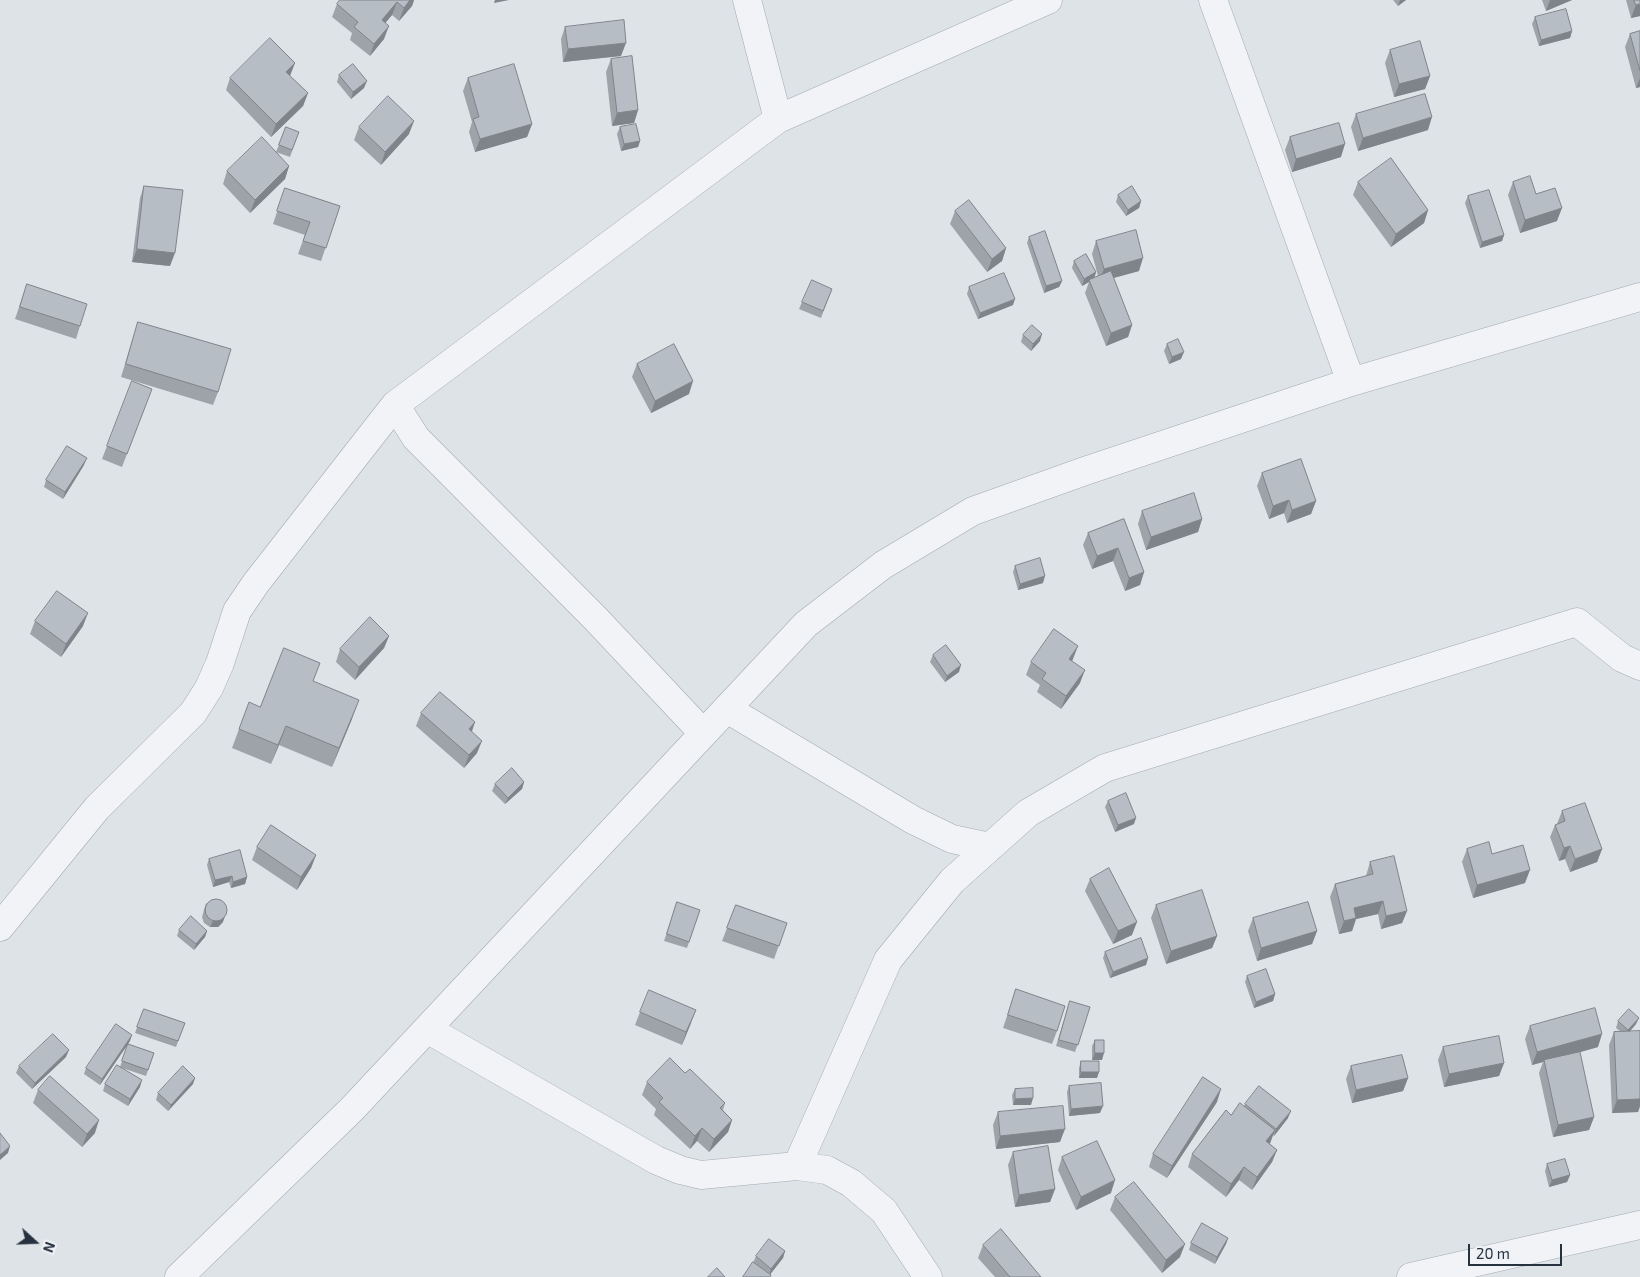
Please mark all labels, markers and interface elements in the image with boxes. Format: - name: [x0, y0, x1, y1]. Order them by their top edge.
- north arrow: [10, 1217, 60, 1267]
- scale bar: [1470, 1234, 1564, 1266]
- text: N: [40, 1240, 59, 1255]
- text: 20 m: [1476, 1244, 1510, 1262]

